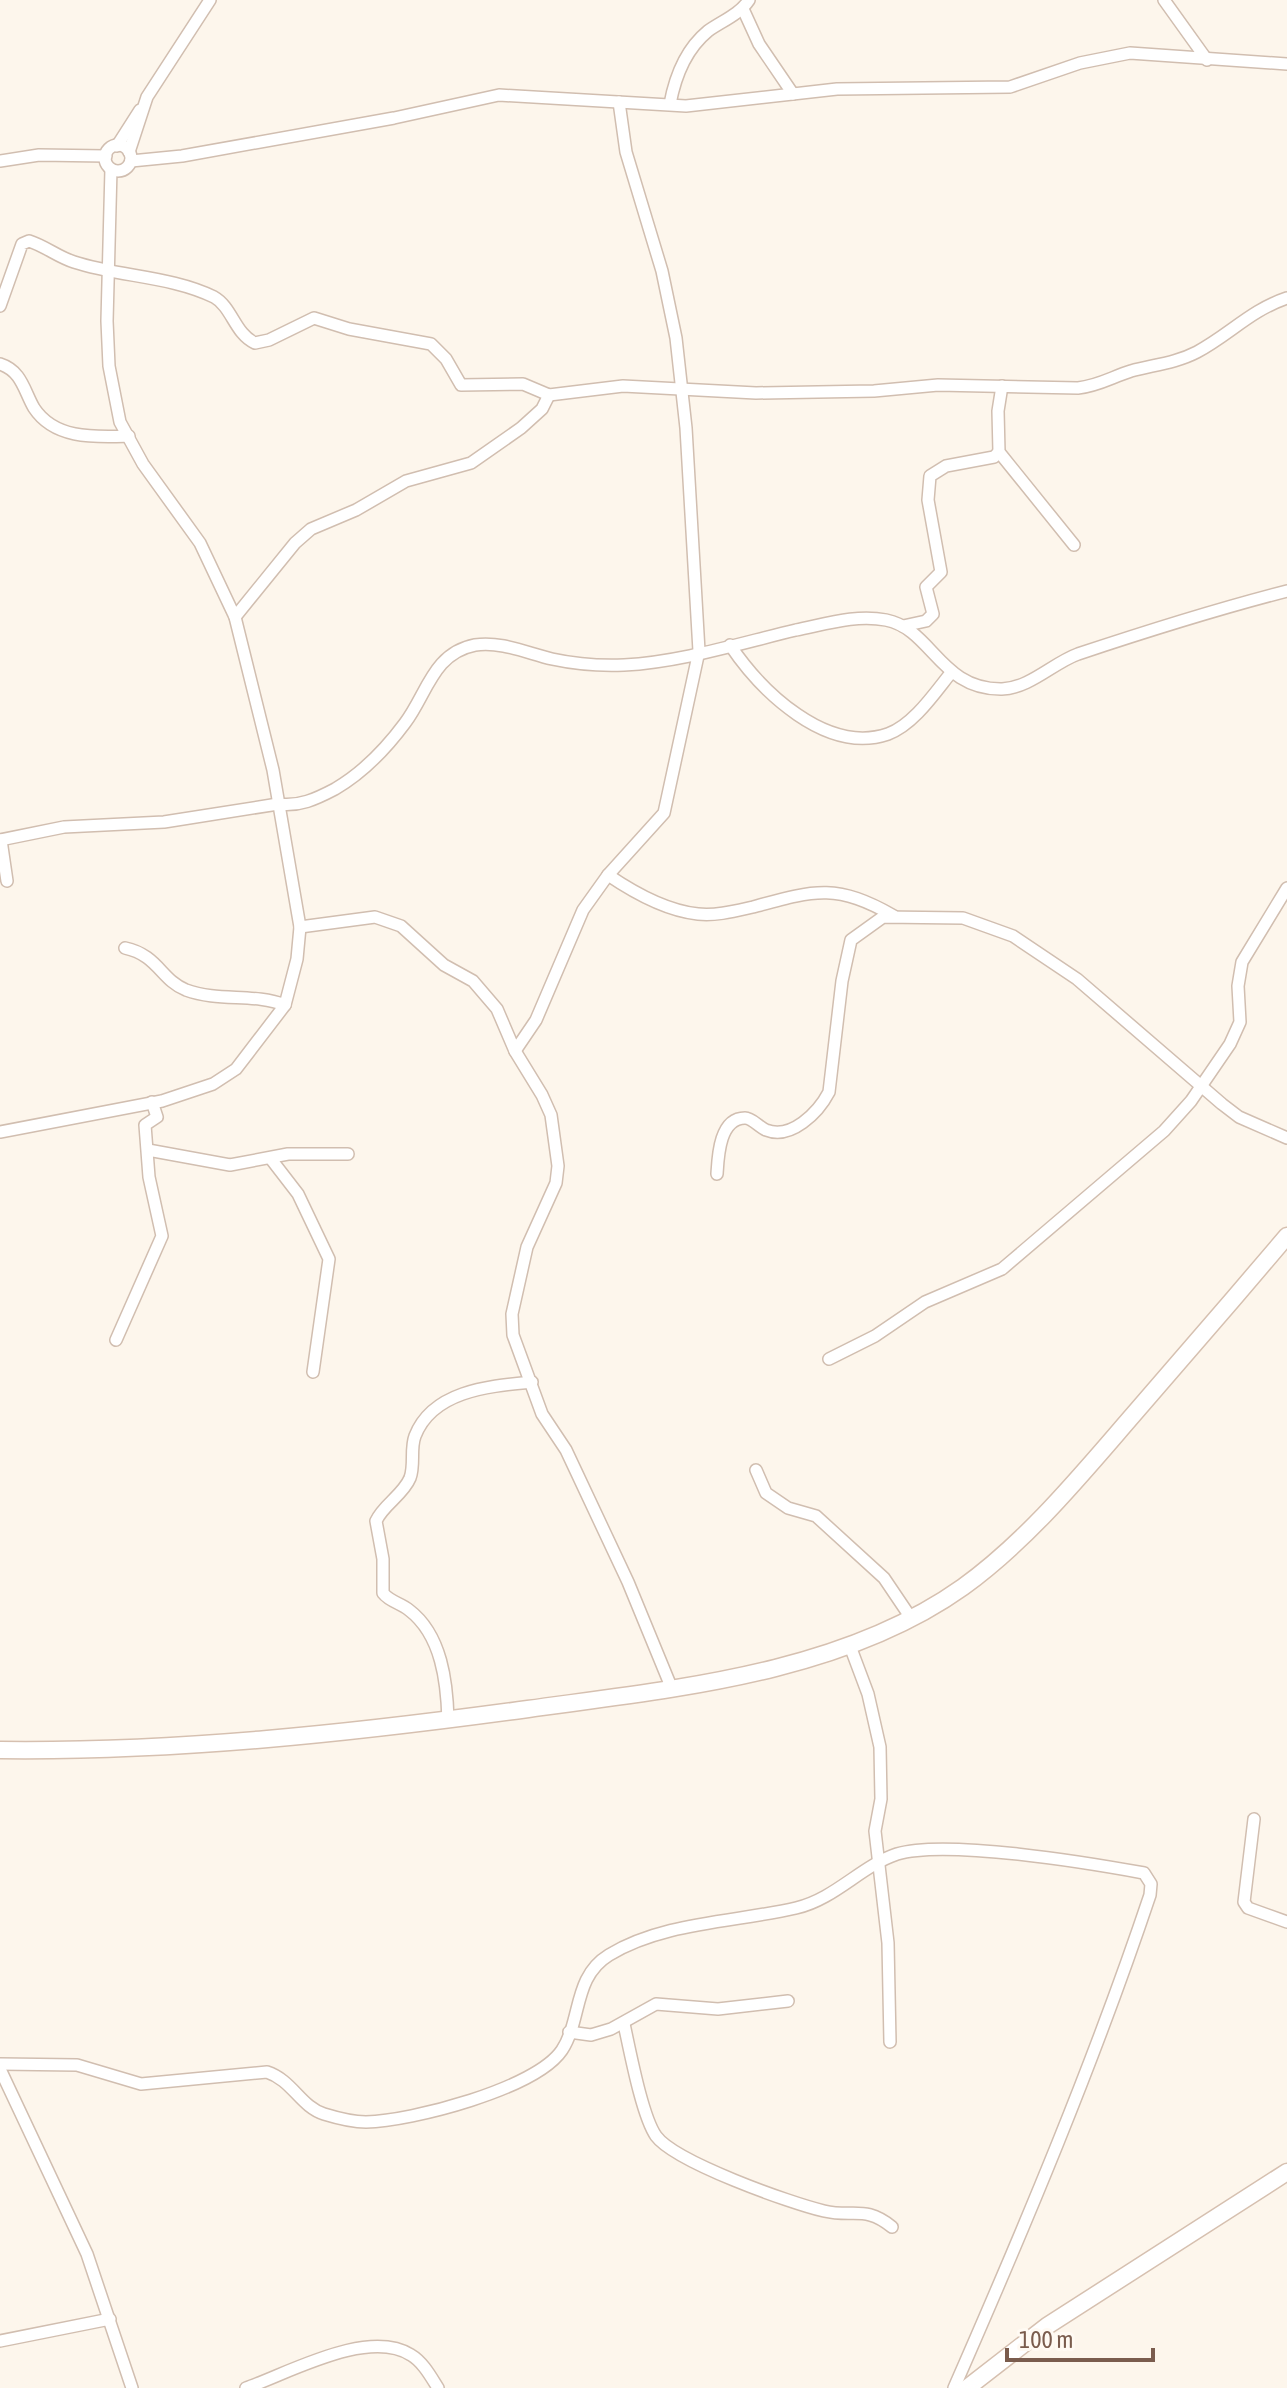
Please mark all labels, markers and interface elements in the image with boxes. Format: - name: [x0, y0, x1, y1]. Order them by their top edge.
- scale bar: [1007, 2312, 1153, 2362]
- text: 100 m: [1019, 2326, 1073, 2353]

